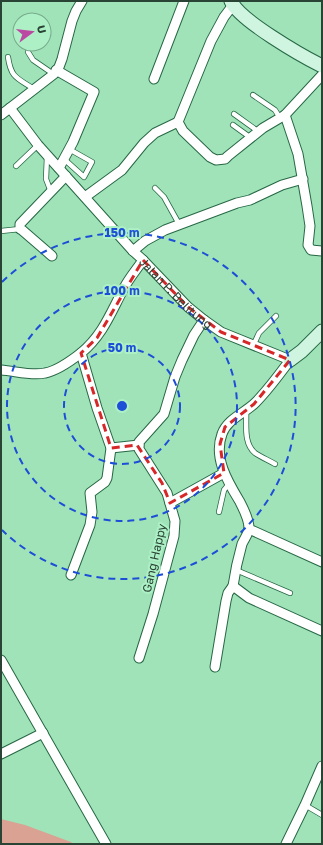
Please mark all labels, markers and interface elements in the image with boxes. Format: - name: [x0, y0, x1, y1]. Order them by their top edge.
- north arrow: [12, 12, 52, 52]
- text: U: [35, 24, 49, 35]
- text: 150 m: [105, 225, 139, 240]
- street label: Jalan P. Belitung: [137, 254, 216, 331]
- text: 100 m: [104, 283, 140, 298]
- text: 50 m: [108, 340, 136, 355]
- centre of rings: [115, 399, 129, 413]
- street label: Gang Happy: [139, 522, 169, 594]

